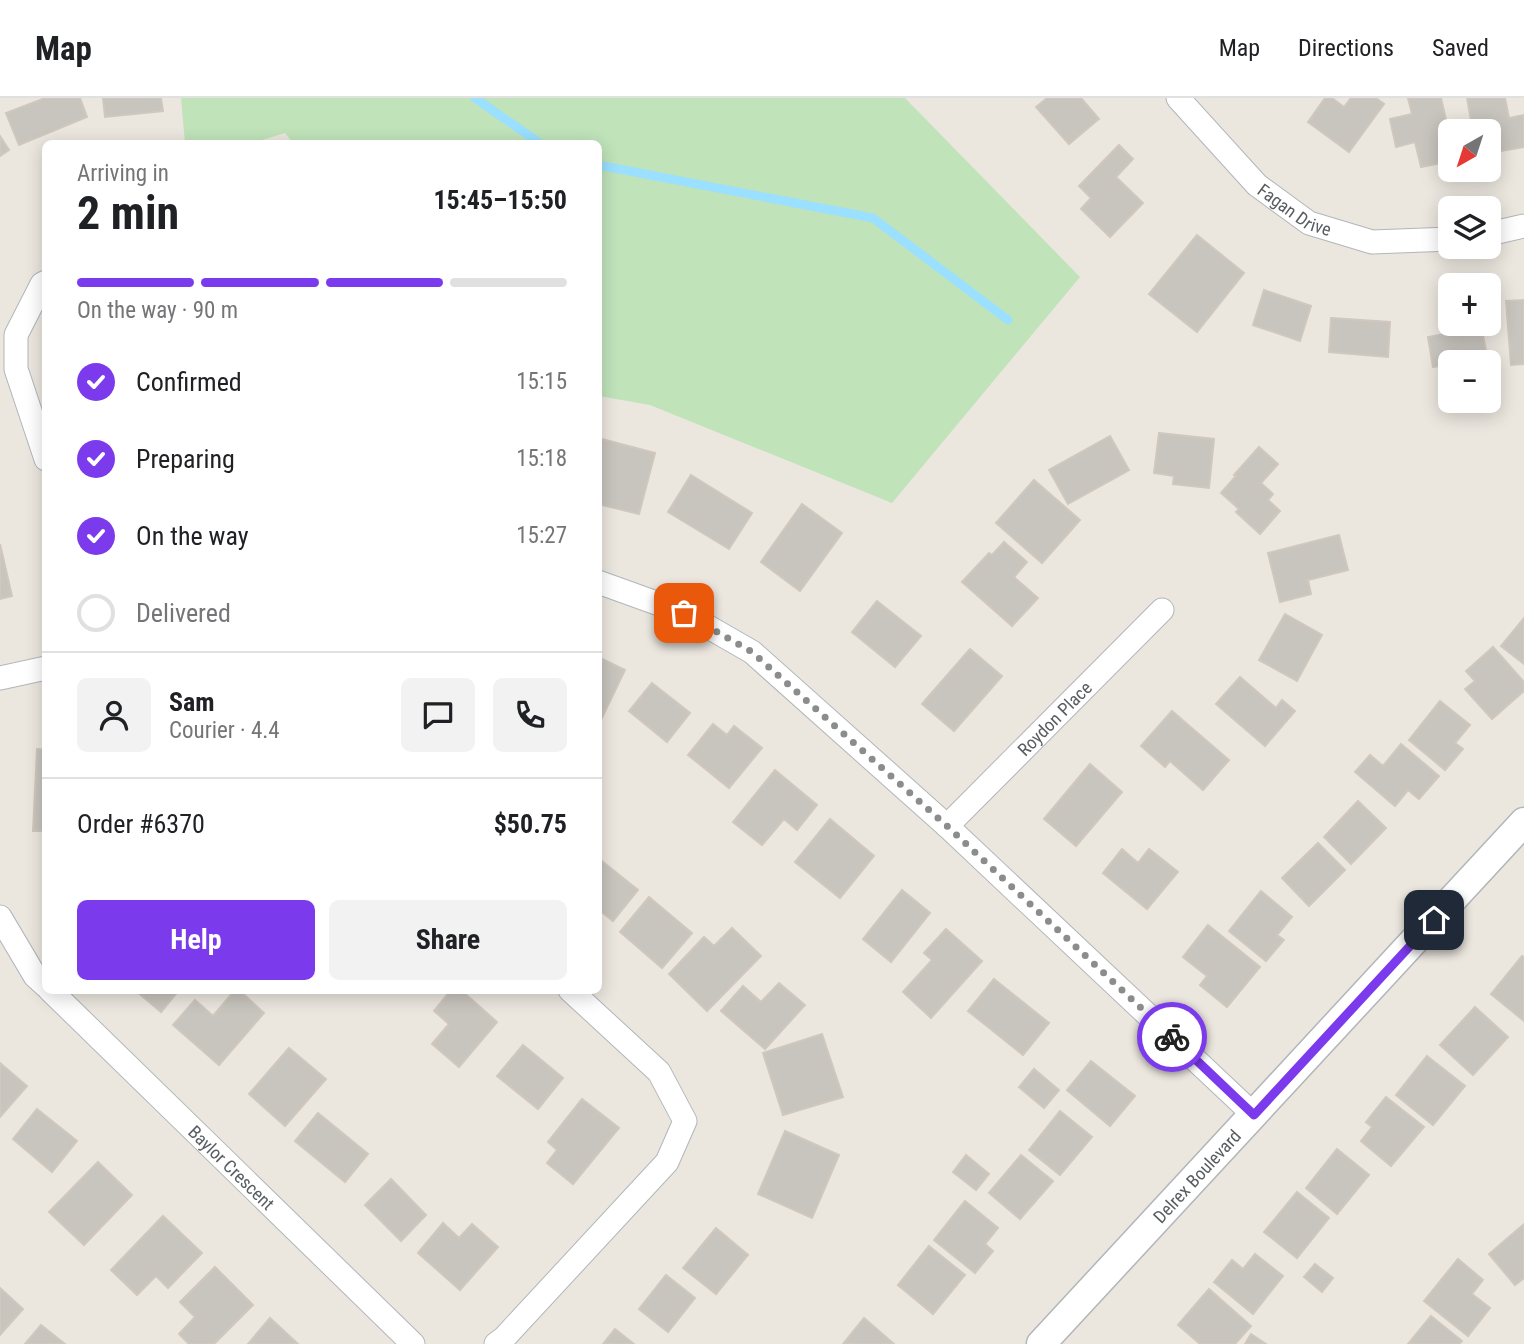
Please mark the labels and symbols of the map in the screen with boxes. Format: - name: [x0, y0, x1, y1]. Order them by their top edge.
- north arrow: [1438, 119, 1502, 182]
- street label: Fagan Drive: [1254, 179, 1334, 240]
- pin: [654, 583, 714, 643]
- street label: Roydon Place: [1013, 677, 1096, 760]
- pin: [1404, 890, 1464, 950]
- courier: [1137, 1002, 1207, 1072]
- street label: Baylor Crescent: [185, 1121, 279, 1214]
- street label: Delrex Boulevard: [1148, 1125, 1245, 1227]

